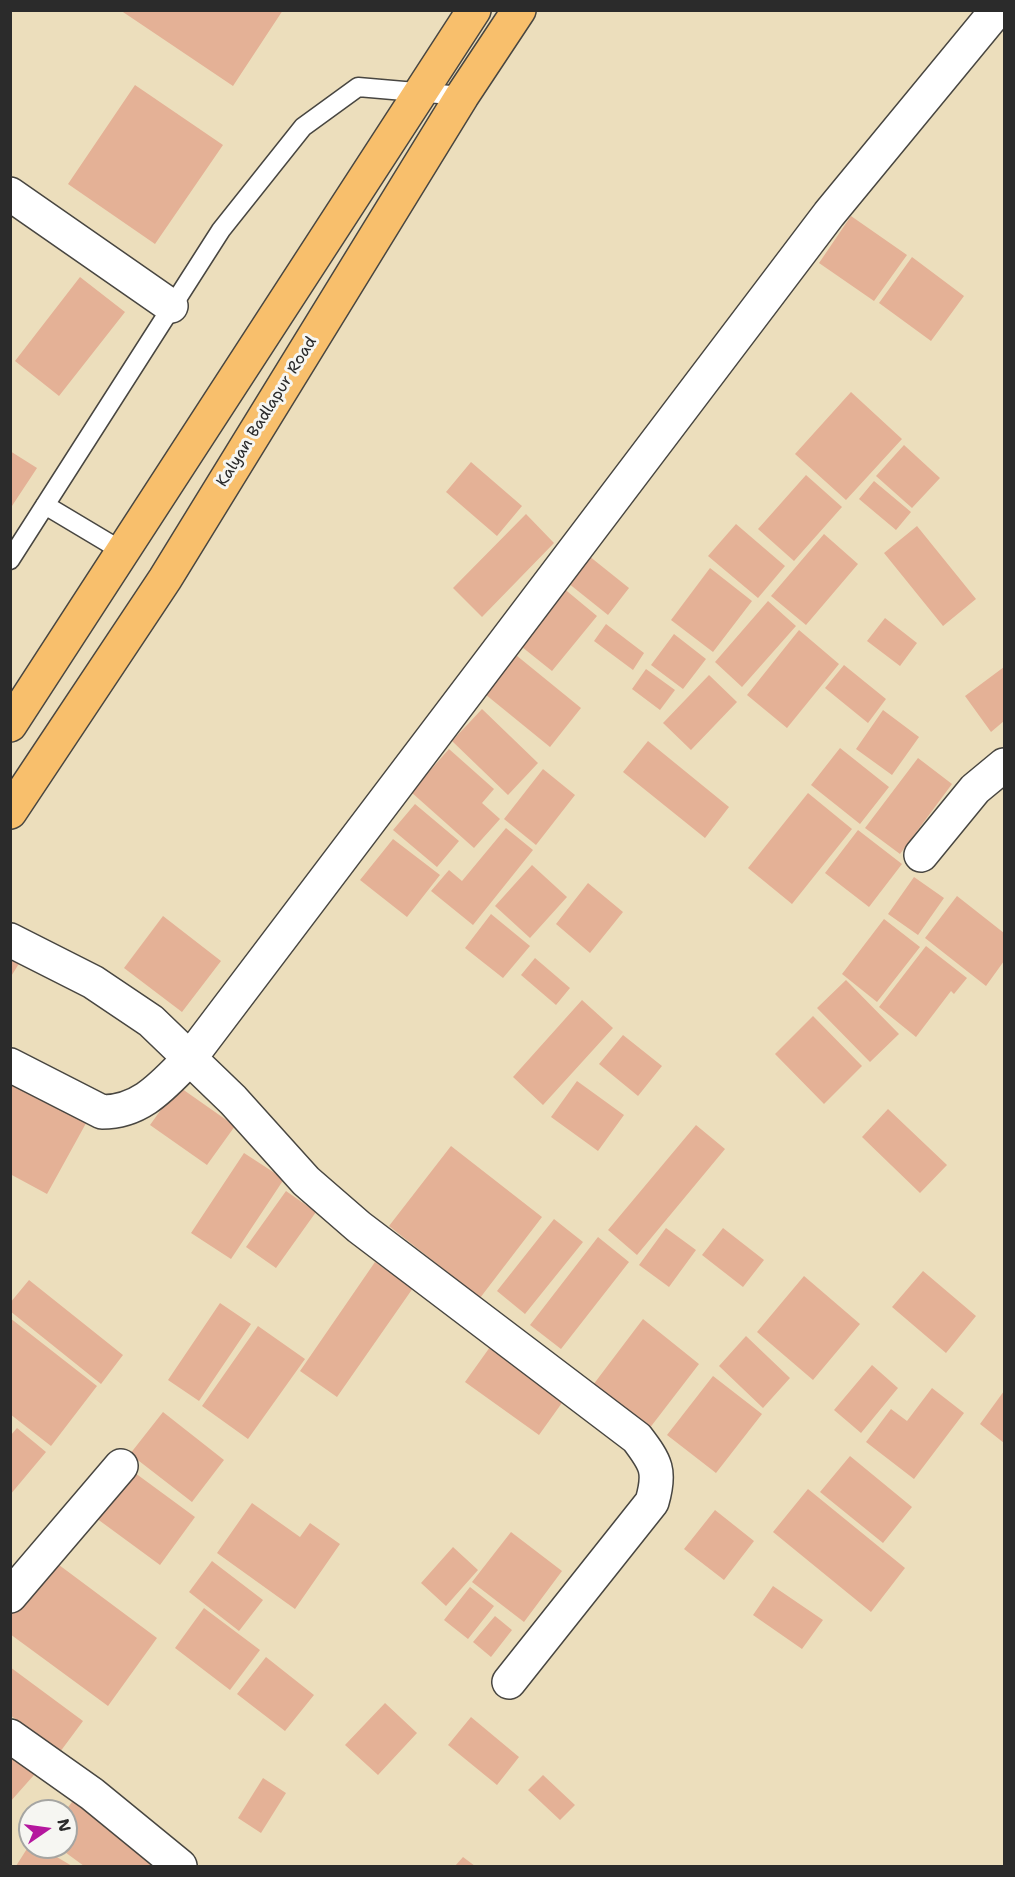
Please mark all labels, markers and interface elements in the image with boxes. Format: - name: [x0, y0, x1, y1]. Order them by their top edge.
- street label: Kalyan Badlapur Road: [213, 333, 321, 491]
- north arrow: [18, 1799, 78, 1859]
- text: N: [52, 1817, 76, 1834]

